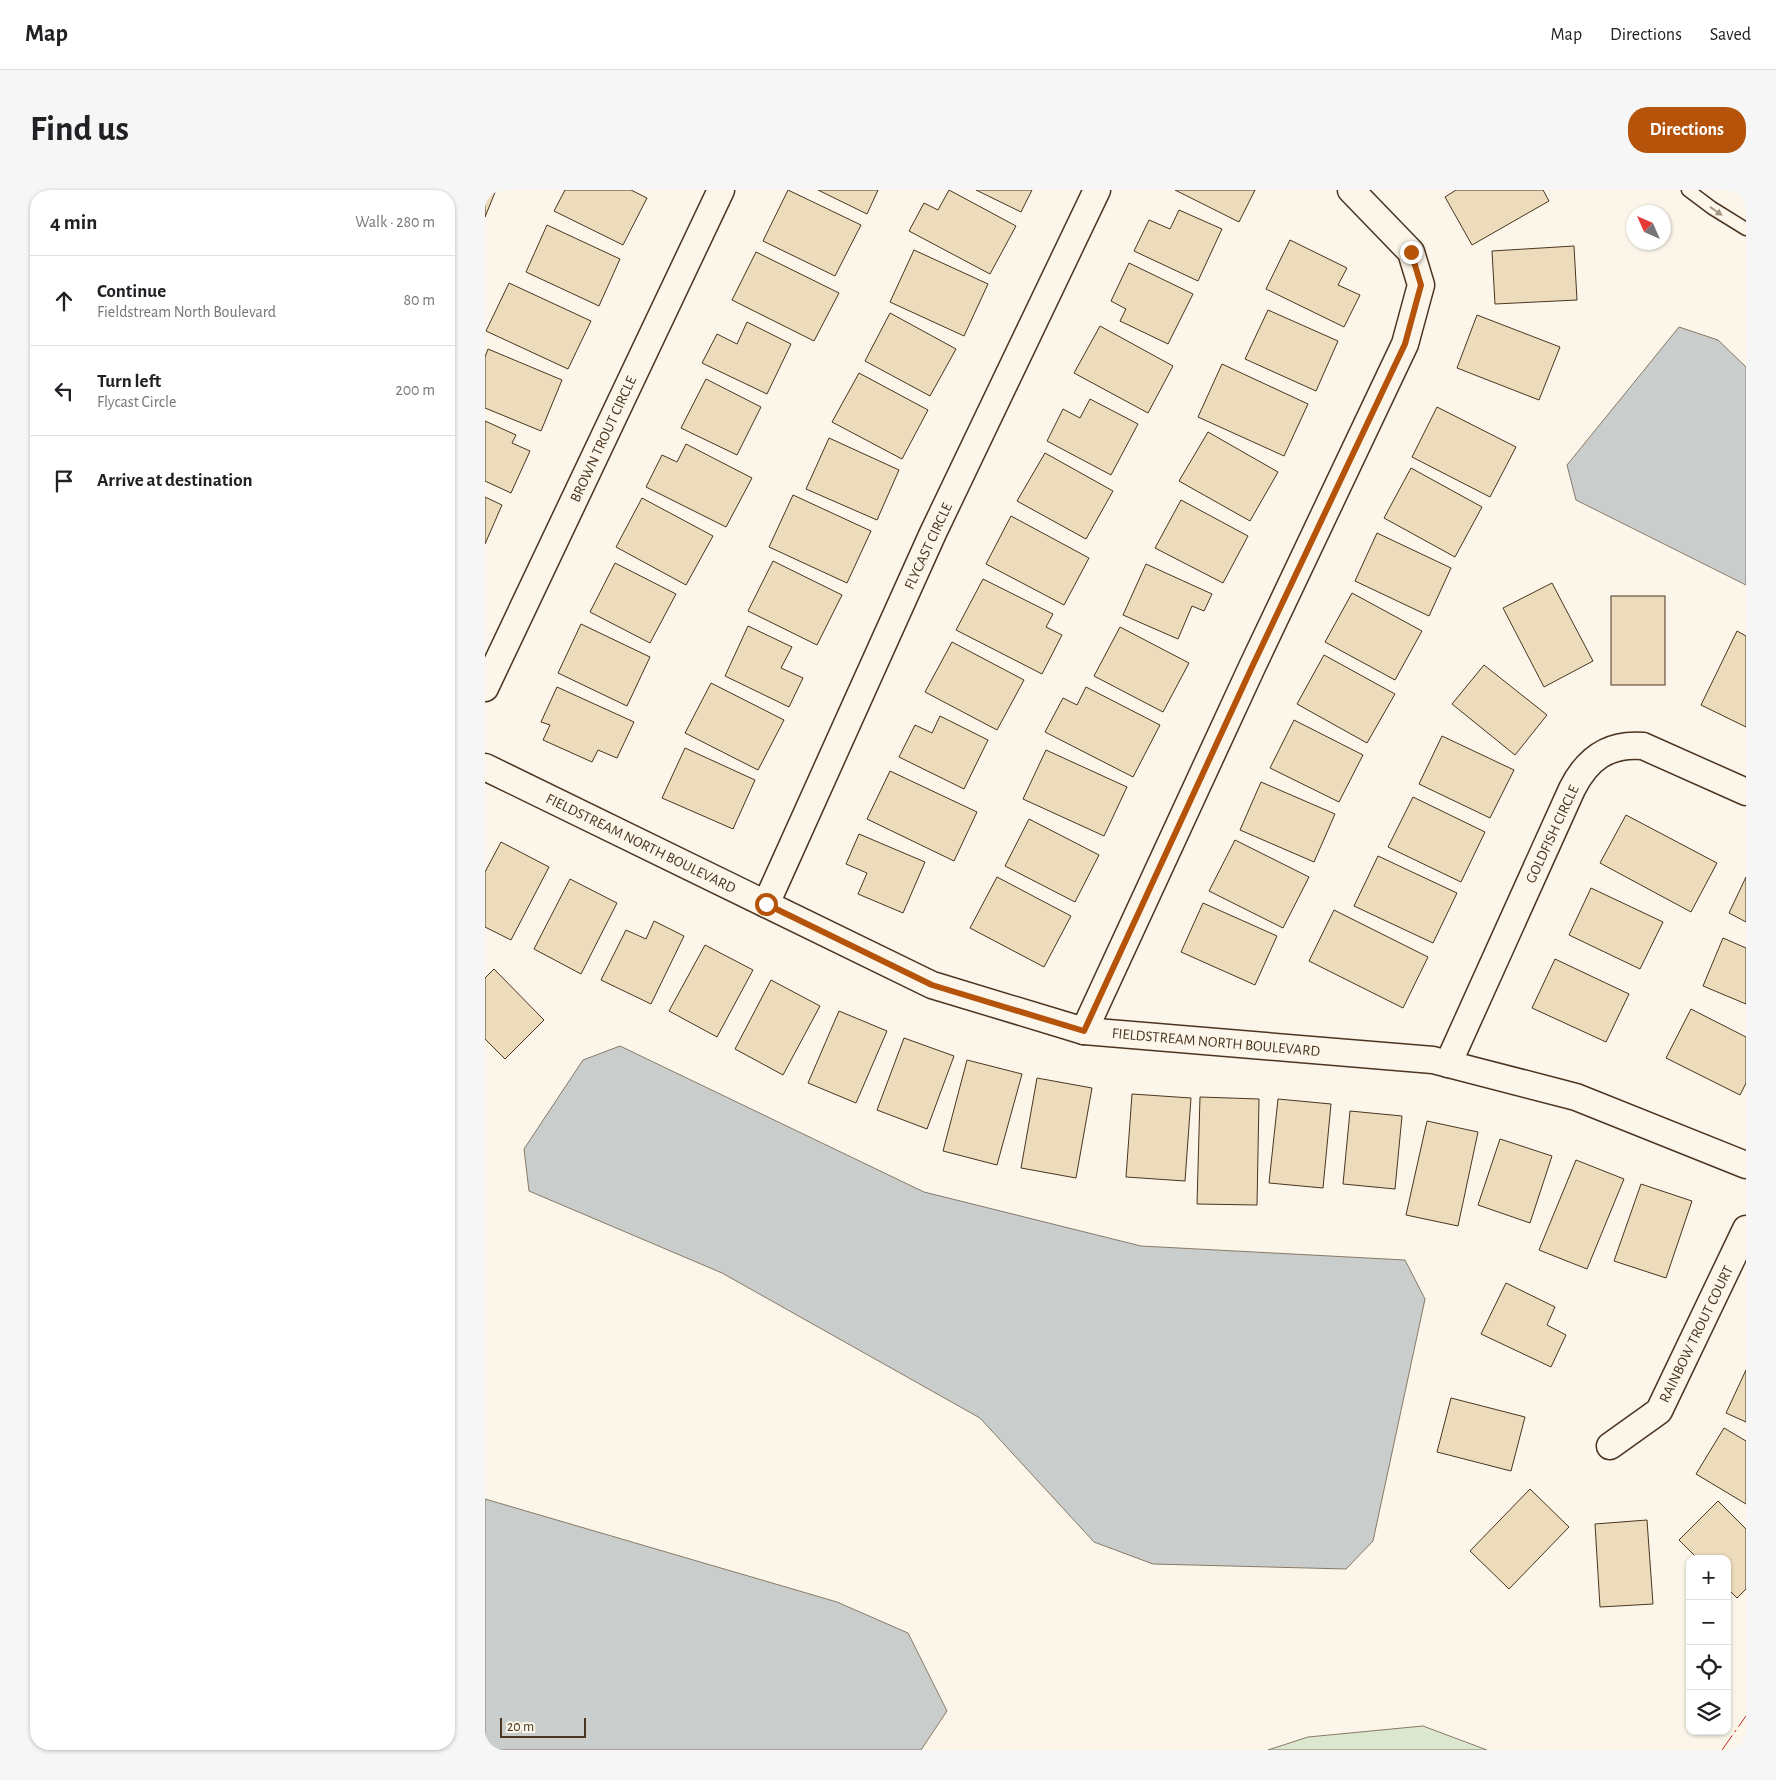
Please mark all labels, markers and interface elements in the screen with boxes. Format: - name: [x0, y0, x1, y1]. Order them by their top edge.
- text: Map: [25, 22, 68, 46]
- text: Map: [1551, 26, 1582, 44]
- text: Directions: [1610, 26, 1682, 44]
- text: Saved: [1710, 26, 1751, 44]
- button: Directions: [1628, 107, 1746, 153]
- text: Find us: [30, 112, 129, 147]
- north arrow: [1626, 205, 1671, 250]
- one-way arrow: [1709, 206, 1723, 216]
- text: 4 min: [50, 212, 97, 233]
- text: Walk · 280 m: [355, 214, 435, 230]
- route end: [1400, 241, 1423, 264]
- text: Continue: [97, 282, 166, 301]
- icon: ahead: [50, 287, 78, 315]
- text: 80 m: [404, 292, 435, 308]
- text: Fieldstream North Boulevard: [97, 304, 276, 320]
- text: Turn left: [97, 372, 161, 391]
- street label: BROWN TROUT CIRCLE: [568, 374, 639, 505]
- icon: left: [50, 377, 78, 405]
- text: 200 m: [395, 382, 435, 398]
- text: Flycast Circle: [97, 394, 176, 410]
- icon: arrive: [50, 467, 78, 495]
- text: Arrive at destination: [97, 471, 253, 490]
- street label: FLYCAST CIRCLE: [902, 501, 955, 592]
- street label: GOLDFISH CIRCLE: [1523, 783, 1582, 885]
- street label: FIELDSTREAM NORTH BOULEVARD: [544, 791, 738, 896]
- route start: [755, 893, 778, 916]
- street label: FIELDSTREAM NORTH BOULEVARD: [1111, 1026, 1321, 1059]
- street label: RAINBOW TROUT COURT: [1657, 1263, 1736, 1405]
- map controls: [1686, 1555, 1731, 1735]
- button: +: [1686, 1555, 1731, 1600]
- button: −: [1686, 1600, 1731, 1645]
- button: locate: [1686, 1645, 1731, 1690]
- button: layers: [1686, 1690, 1731, 1735]
- scale bar: [500, 1715, 586, 1738]
- text: 20 m: [507, 1720, 534, 1734]

